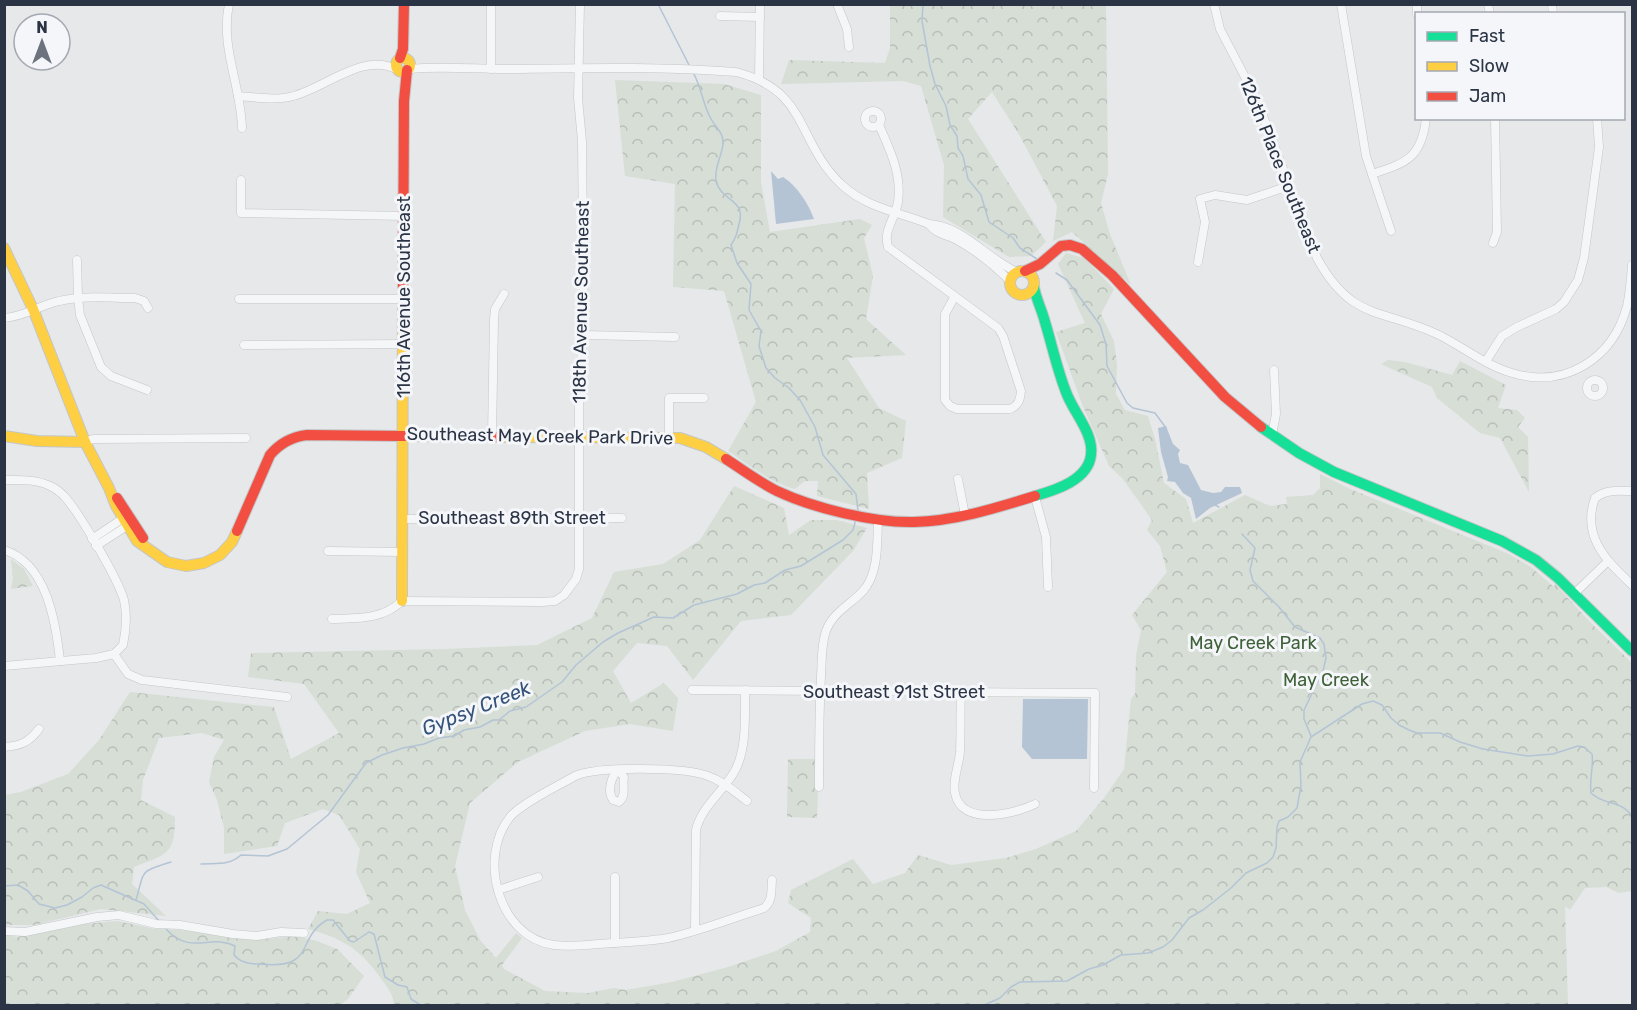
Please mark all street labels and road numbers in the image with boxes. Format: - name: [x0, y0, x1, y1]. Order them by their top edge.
- street label: 126th Place Southeast: [1235, 74, 1325, 256]
- street label: 116th Avenue Southeast: [393, 196, 415, 398]
- street label: 118th Avenue Southeast: [568, 200, 594, 404]
- street label: Southeast May Creek Park Drive: [407, 423, 673, 449]
- street label: Southeast 89th Street: [418, 507, 606, 529]
- street label: Southeast 91st Street: [803, 681, 985, 703]

